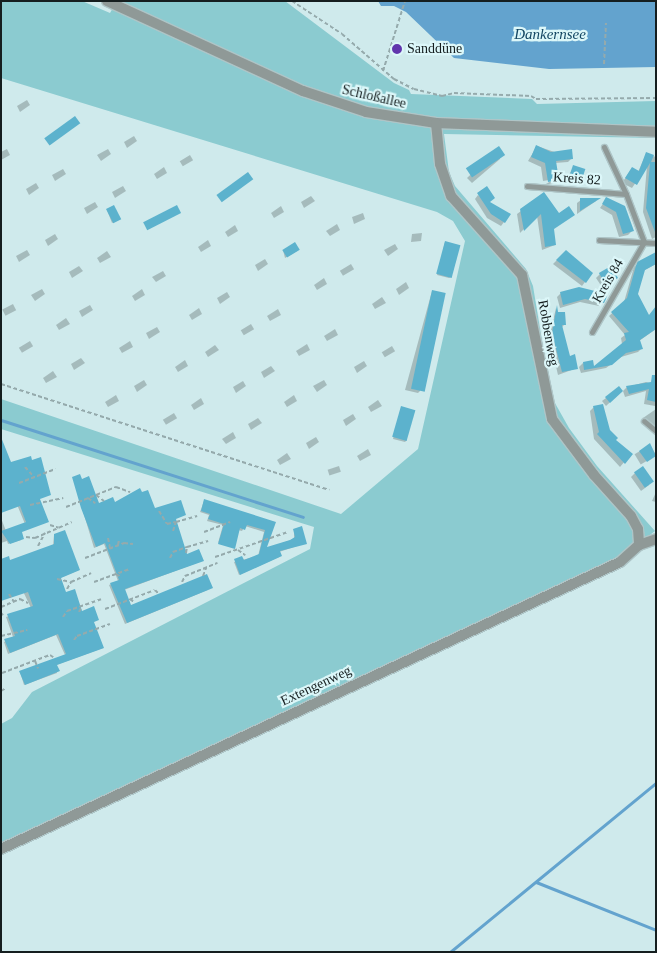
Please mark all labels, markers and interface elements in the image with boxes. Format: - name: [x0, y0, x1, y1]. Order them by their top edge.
- water label: Dankernsee: [514, 26, 586, 44]
- place label: Sanddüne: [407, 41, 462, 57]
- marker: Sanddüne: [391, 43, 403, 55]
- street label: Schloßallee: [340, 81, 408, 113]
- street label: Kreis 82: [553, 169, 601, 189]
- street label: Kreis 84: [589, 256, 627, 306]
- street label: Robbenweg: [534, 299, 562, 367]
- street label: Extengenweg: [278, 662, 354, 710]

